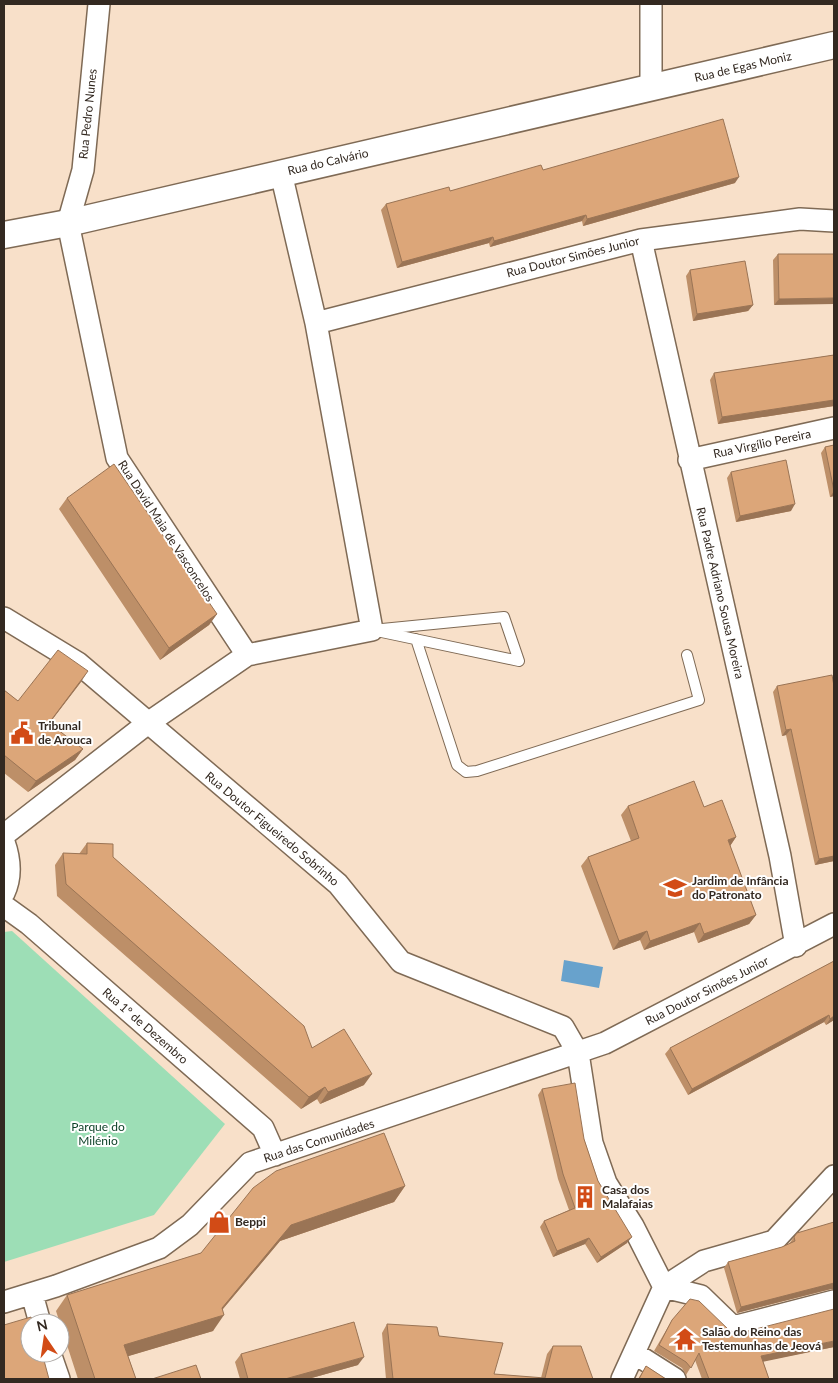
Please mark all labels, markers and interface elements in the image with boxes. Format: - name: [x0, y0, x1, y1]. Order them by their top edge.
- street label: Rua de Egas Moniz: [693, 48, 793, 85]
- street label: Rua Pedro Nunes: [75, 68, 100, 160]
- street label: Rua do Calvário: [286, 145, 370, 178]
- street label: Rua Doutor Simões Junior: [505, 233, 641, 280]
- street label: Rua Virgílio Pereira: [712, 426, 812, 461]
- street label: Rua David Maia de Vasconcelos: [115, 457, 218, 604]
- street label: Rua Padre Adriano Sousa Moreira: [693, 506, 748, 680]
- place label: Tribunal de Arouca: [38, 718, 92, 747]
- public building icon: Tribunal de Arouca: [9, 720, 35, 746]
- street label: Rua Doutor Figueiredo Sobrinho: [202, 768, 342, 889]
- place label: Jardim de Infância do Patronato: [692, 873, 789, 902]
- school or university icon: Jardim de Infância do Patronato: [662, 875, 688, 901]
- street label: Rua Doutor Simões Junior: [643, 953, 772, 1028]
- street label: Rua 1º de Dezembro: [99, 984, 191, 1067]
- street label: Rua das Comunidades: [261, 1116, 376, 1166]
- park label: Parque do Milénio: [71, 1119, 125, 1148]
- place label: Casa dos Malafaias: [602, 1182, 653, 1211]
- building icon: Casa dos Malafaias: [572, 1184, 598, 1210]
- shop icon: Beppi: [206, 1209, 232, 1235]
- place label: Beppi: [235, 1214, 266, 1229]
- north arrow: [20, 1313, 70, 1363]
- text: N: [35, 1315, 49, 1334]
- place label: Salão do Reino das Testemunhas de Jeová: [702, 1324, 821, 1353]
- temple icon: Salão do Reino das Testemunhas de Jeová: [672, 1326, 698, 1352]

